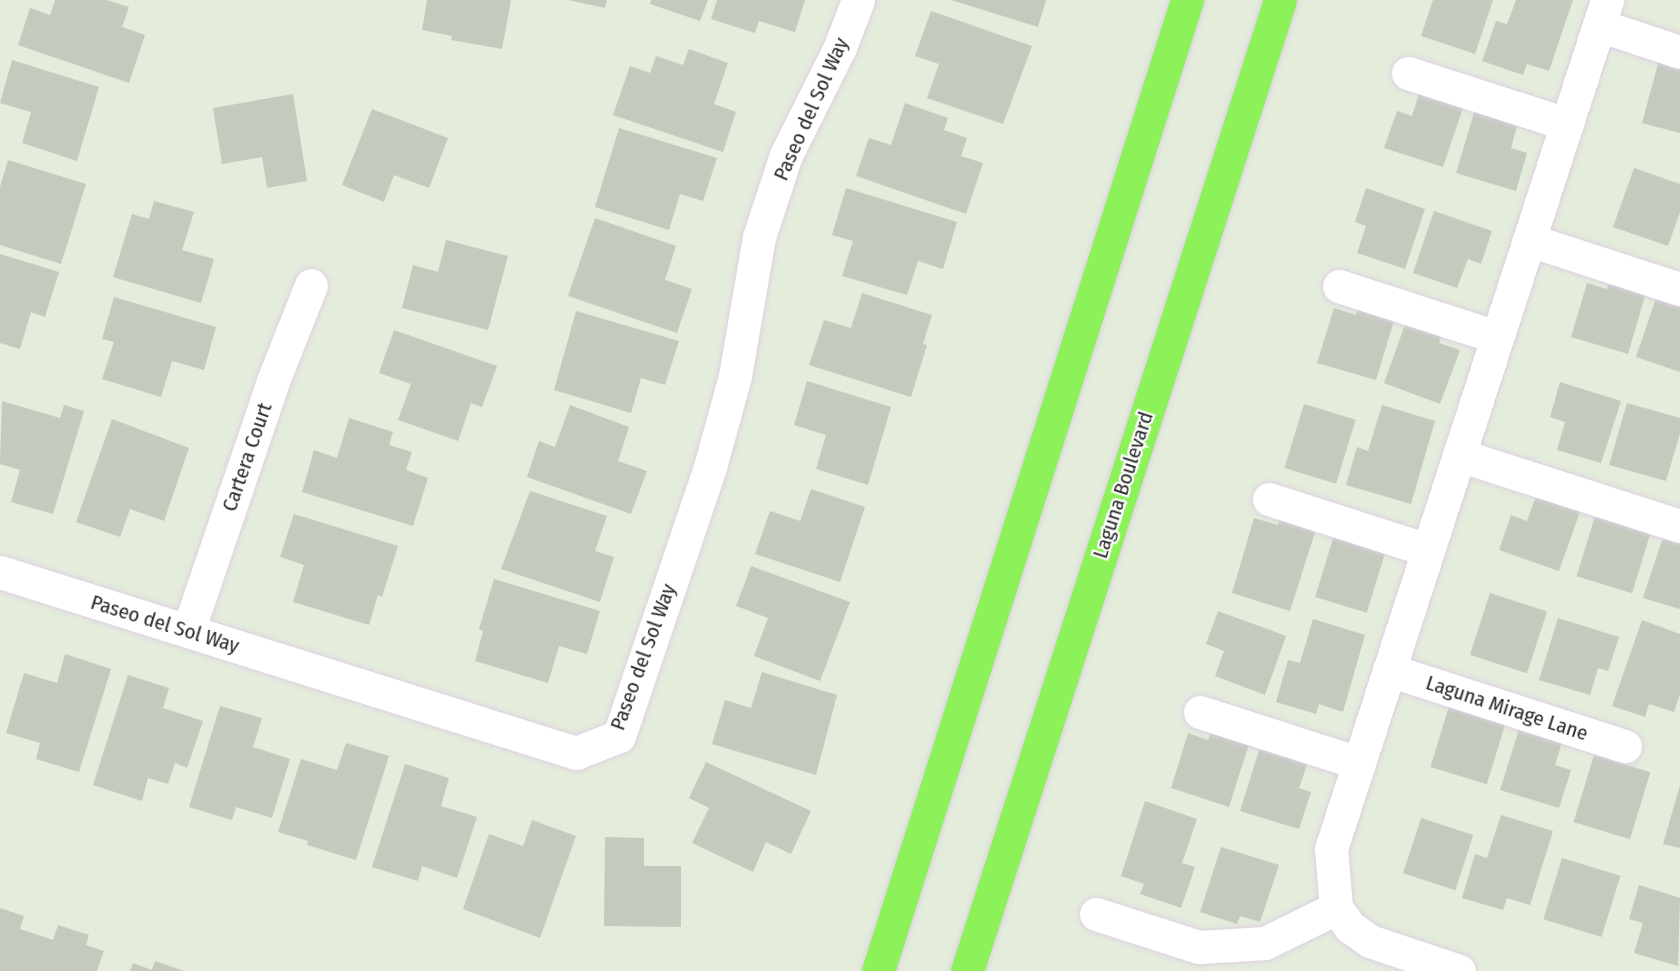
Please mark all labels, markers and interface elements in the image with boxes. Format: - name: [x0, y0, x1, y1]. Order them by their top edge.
- street label: Paseo del Sol Way: [768, 34, 854, 184]
- street label: Cartera Court: [217, 399, 277, 515]
- street label: Laguna Boulevard: [1087, 408, 1159, 562]
- street label: Paseo del Sol Way: [605, 580, 681, 734]
- street label: Paseo del Sol Way: [88, 589, 242, 659]
- street label: Laguna Mirage Lane: [1423, 670, 1591, 746]

